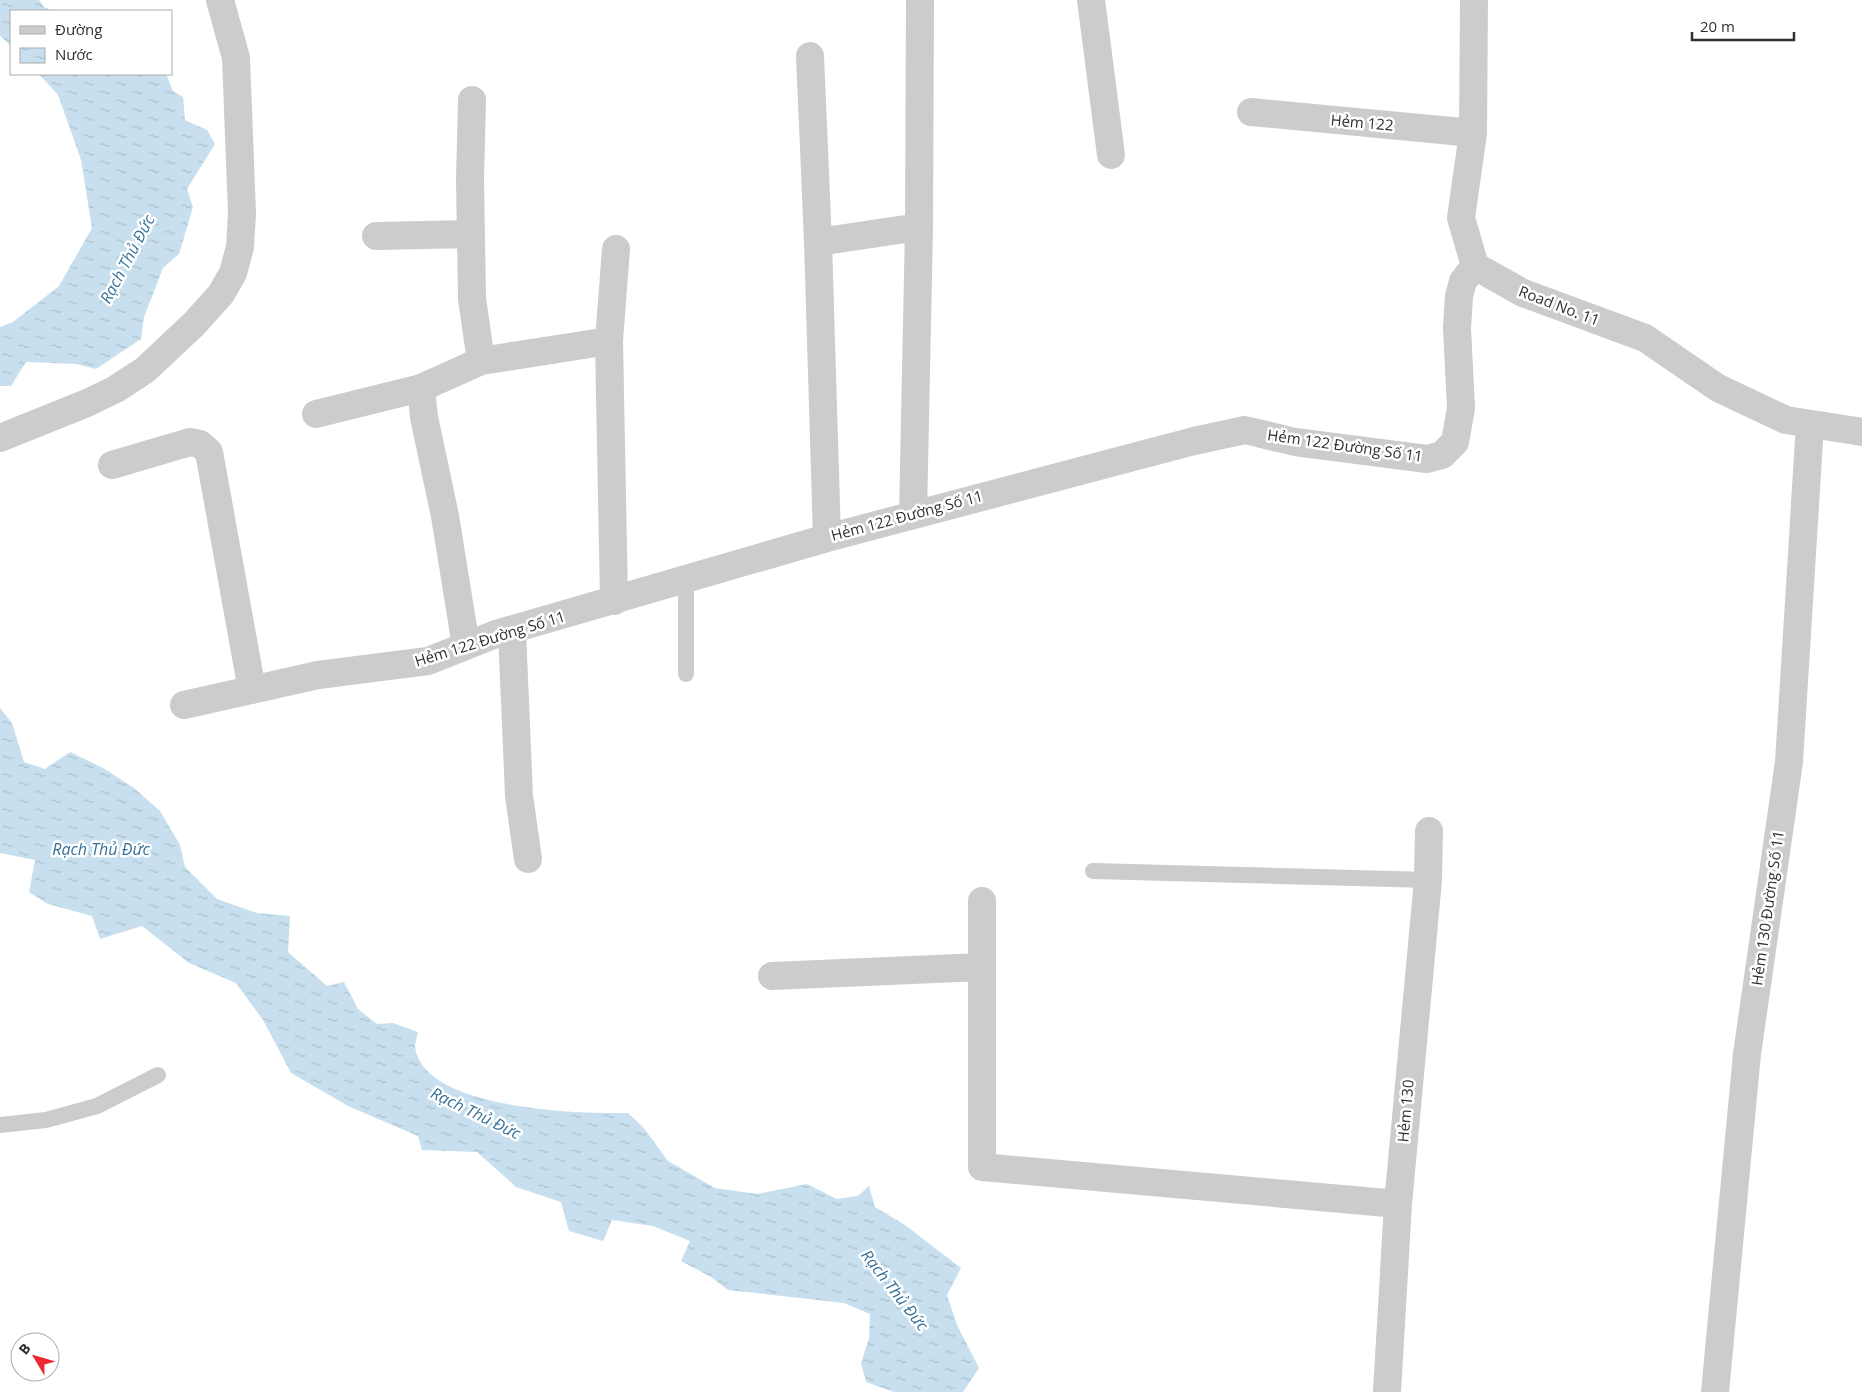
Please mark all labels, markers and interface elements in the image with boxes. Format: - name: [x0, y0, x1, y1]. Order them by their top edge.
- legend: [10, 10, 172, 75]
- scale bar: [1692, 10, 1794, 42]
- text: 20 m: [1700, 16, 1735, 36]
- text: Đường: [55, 19, 102, 39]
- text: Nước: [55, 44, 93, 64]
- street label: Hẻm 122: [1330, 109, 1394, 135]
- water label: Rạch Thủ Đức: [94, 210, 160, 307]
- street label: Road No. 11: [1516, 280, 1603, 330]
- street label: Hẻm 122 Đường Số 11: [1266, 424, 1424, 466]
- street label: Hẻm 122 Đường Số 11: [829, 485, 985, 545]
- street label: Hẻm 122 Đường Số 11: [412, 606, 567, 670]
- street label: Hẻm 130 Đường Số 11: [1746, 829, 1788, 987]
- water label: Rạch Thủ Đức: [52, 838, 150, 860]
- street label: Hẻm 130: [1392, 1079, 1418, 1143]
- water label: Rạch Thủ Đức: [427, 1082, 525, 1145]
- water label: Rạch Thủ Đức: [856, 1245, 934, 1336]
- north arrow: [10, 1332, 60, 1382]
- text: B: [14, 1339, 35, 1358]

